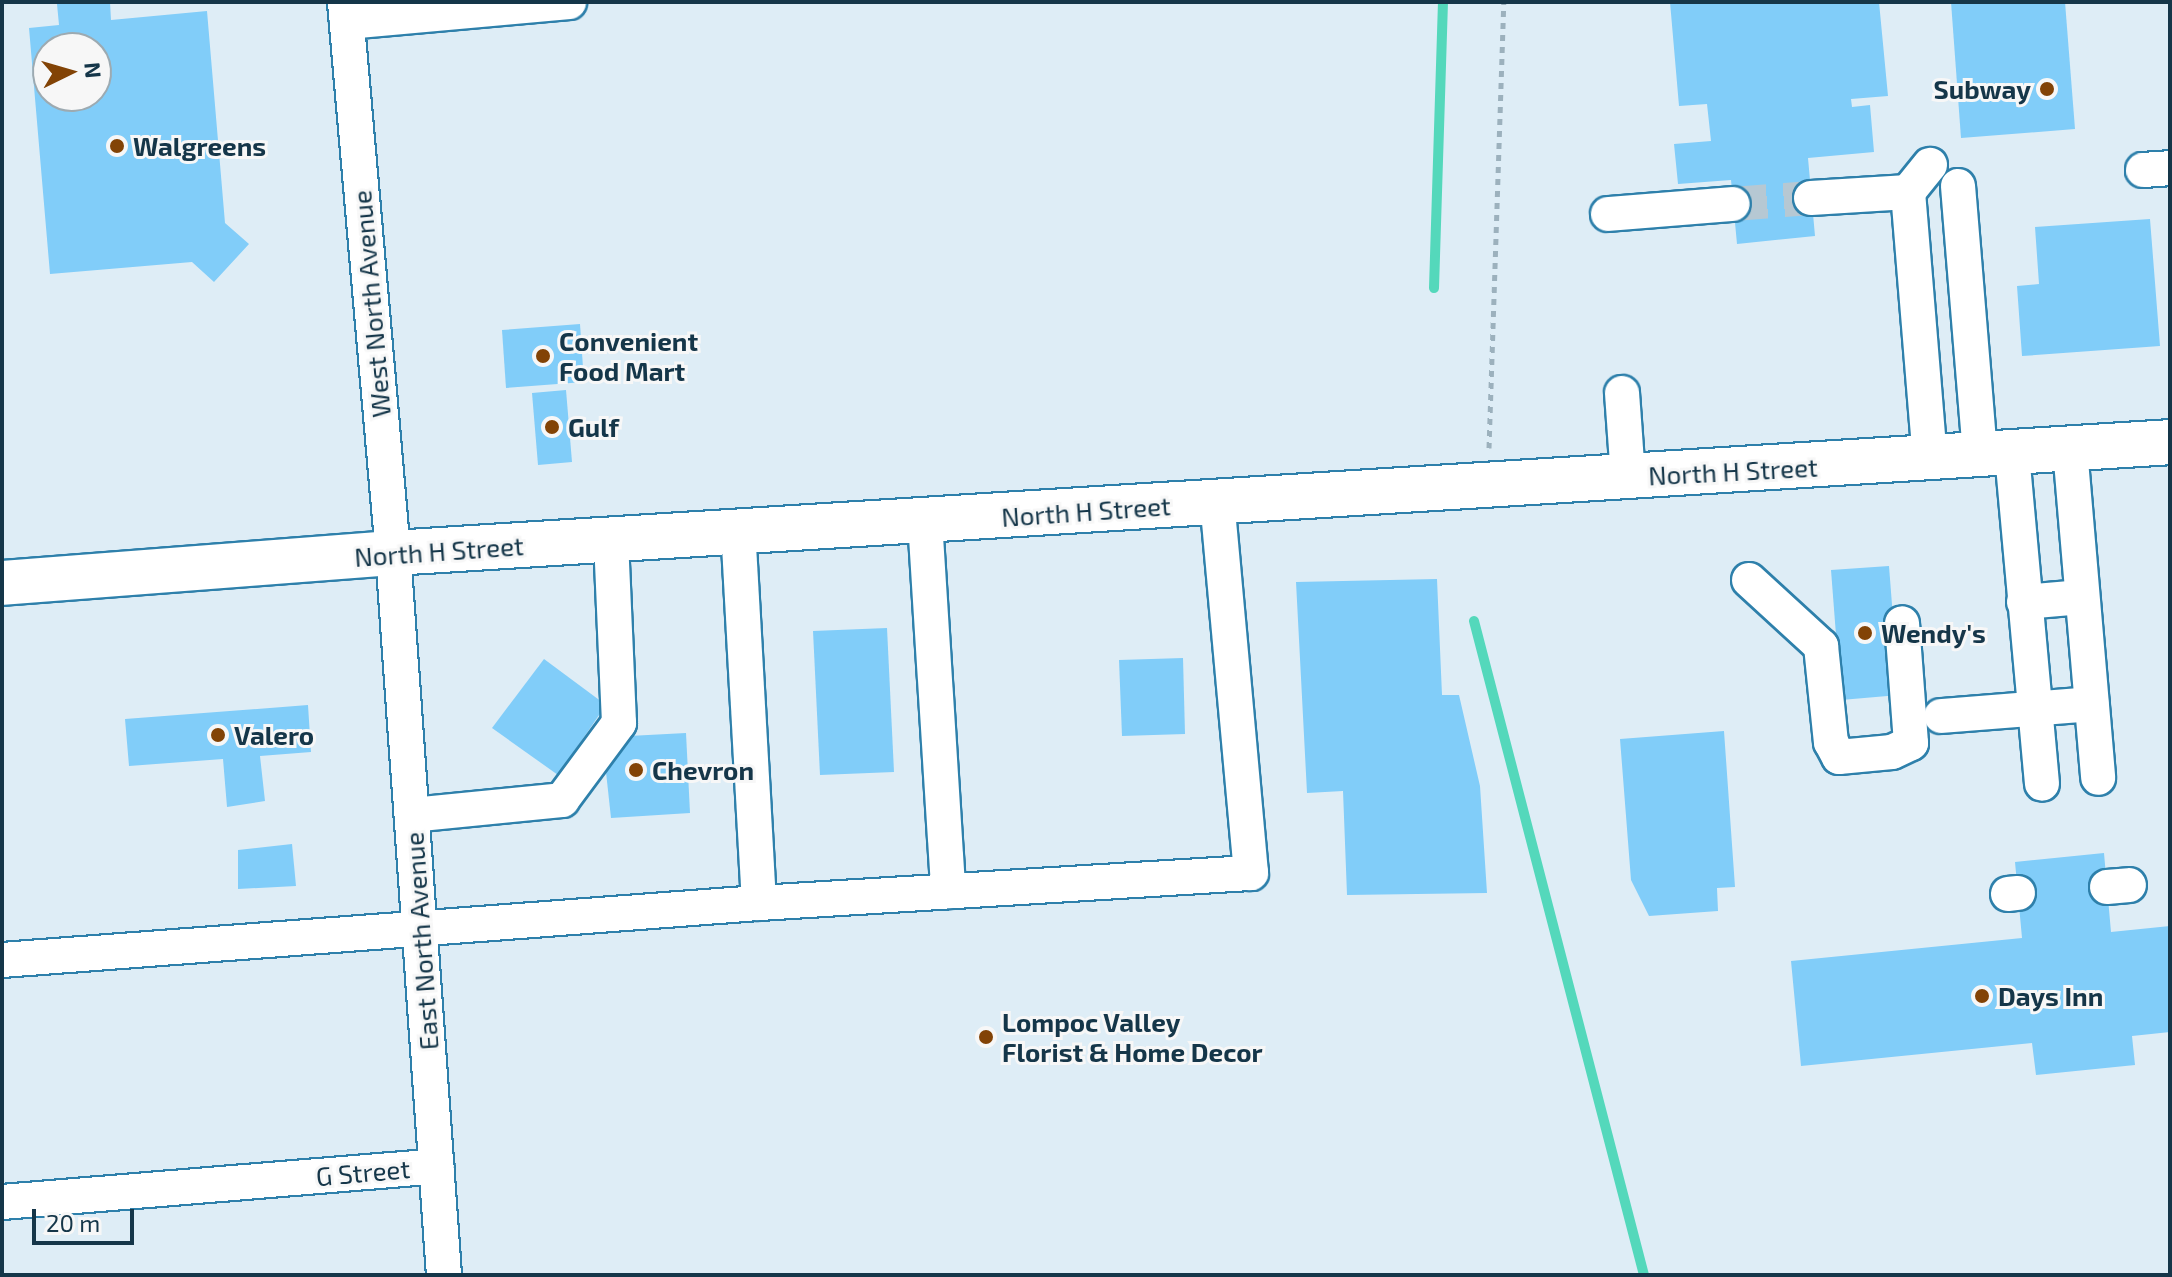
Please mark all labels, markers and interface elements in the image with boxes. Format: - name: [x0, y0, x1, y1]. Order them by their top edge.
- north arrow: [32, 32, 112, 112]
- text: N: [80, 61, 108, 79]
- place label: Subway: [1934, 73, 2031, 105]
- marker: Subway: [2038, 80, 2056, 98]
- place label: Walgreens: [133, 130, 266, 162]
- marker: Walgreens: [108, 137, 126, 155]
- street label: West North Avenue: [346, 189, 396, 419]
- place label: Convenient Food Mart: [559, 325, 698, 386]
- marker: Convenient Food Mart: [534, 347, 552, 365]
- place label: Gulf: [568, 411, 619, 443]
- marker: Gulf: [543, 418, 561, 436]
- street label: North H Street: [1647, 451, 1819, 491]
- street label: North H Street: [1000, 490, 1172, 532]
- street label: North H Street: [353, 530, 525, 572]
- place label: Wendy's: [1881, 617, 1986, 649]
- marker: Wendy's: [1856, 624, 1874, 642]
- place label: Valero: [234, 719, 314, 751]
- marker: Valero: [209, 726, 227, 744]
- place label: Chevron: [652, 754, 754, 786]
- marker: Chevron: [627, 761, 645, 779]
- street label: East North Avenue: [398, 831, 444, 1051]
- place label: Days Inn: [1998, 980, 2103, 1012]
- marker: Days Inn: [1973, 987, 1991, 1005]
- place label: Lompoc Valley Florist & Home Decor: [1002, 1006, 1263, 1068]
- marker: Lompoc Valley Florist & Home Decor: [977, 1028, 995, 1046]
- street label: G Street: [315, 1152, 411, 1192]
- scale bar: [36, 1193, 138, 1243]
- text: 20 m: [46, 1208, 100, 1237]

